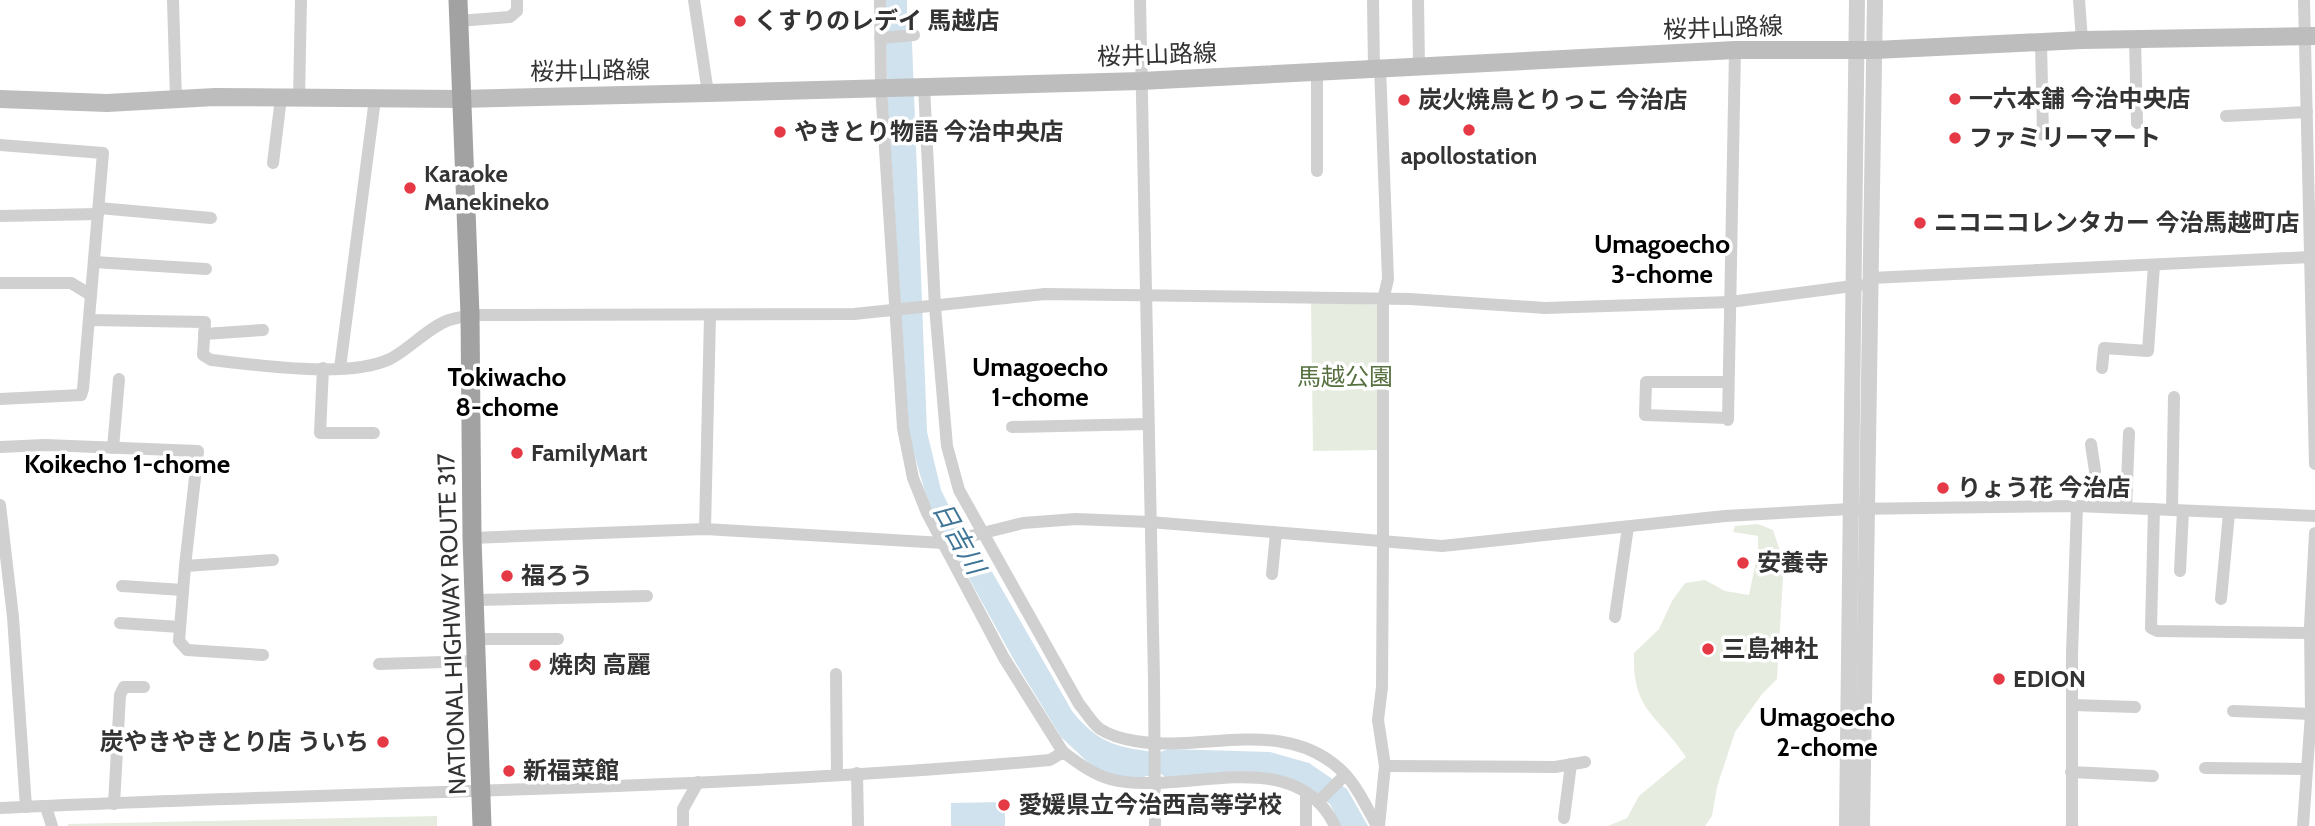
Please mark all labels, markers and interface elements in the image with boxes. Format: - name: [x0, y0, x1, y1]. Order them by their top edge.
- place label: くすりのレデイ 馬越店: [754, 6, 999, 35]
- street label: 桜井山路線: [1663, 11, 1783, 44]
- marker: くすりのレデイ 馬越店: [732, 13, 748, 29]
- street label: 桜井山路線: [1097, 38, 1217, 71]
- street label: 桜井山路線: [530, 55, 650, 86]
- place label: 一六本舗 今治中央店: [1969, 84, 2190, 113]
- place label: 炭火焼鳥とりっこ 今治店: [1418, 85, 1687, 114]
- marker: 一六本舗 今治中央店: [1947, 91, 1963, 107]
- marker: 炭火焼鳥とりっこ 今治店: [1396, 92, 1412, 108]
- place label: やきとり物語 今治中央店: [794, 117, 1063, 146]
- marker: apollostation: [1461, 122, 1477, 138]
- place label: ファミリーマート: [1969, 123, 2161, 152]
- marker: やきとり物語 今治中央店: [772, 124, 788, 140]
- marker: ファミリーマート: [1947, 130, 1963, 146]
- place label: apollostation: [1401, 141, 1537, 170]
- place label: Karaoke Manekineko: [424, 159, 550, 216]
- marker: Karaoke Manekineko: [402, 180, 418, 196]
- place label: ニコニコレンタカー 今治馬越町店: [1934, 208, 2299, 237]
- marker: ニコニコレンタカー 今治馬越町店: [1912, 215, 1928, 231]
- district label: Umagoecho 3-chome: [1594, 228, 1730, 290]
- district label: Umagoecho 1-chome: [972, 351, 1108, 413]
- district label: Tokiwacho 8-chome: [448, 361, 567, 423]
- park label: 馬越公園: [1297, 362, 1393, 391]
- place label: FamilyMart: [531, 438, 648, 467]
- marker: FamilyMart: [509, 445, 525, 461]
- district label: Koikecho 1-chome: [24, 448, 230, 480]
- street label: NATIONAL HIGHWAY ROUTE 317: [431, 453, 472, 795]
- place label: りょう花 今治店: [1957, 473, 2130, 502]
- marker: りょう花 今治店: [1935, 480, 1951, 496]
- water label: 日吉川: [926, 496, 993, 582]
- place label: 安養寺: [1757, 548, 1829, 577]
- marker: 安養寺: [1735, 555, 1751, 571]
- place label: 福ろう: [521, 561, 593, 590]
- marker: 福ろう: [499, 568, 515, 584]
- place label: 三島神社: [1722, 634, 1818, 663]
- marker: 三島神社: [1700, 641, 1716, 657]
- place label: 焼肉 高麗: [549, 650, 650, 679]
- marker: 焼肉 高麗: [527, 657, 543, 673]
- place label: EDION: [2013, 664, 2086, 693]
- marker: EDION: [1991, 671, 2007, 687]
- district label: Umagoecho 2-chome: [1759, 701, 1895, 763]
- place label: 炭やきやきとり店 ういち: [100, 727, 369, 756]
- marker: 炭やきやきとり店 ういち: [375, 734, 391, 750]
- place label: 新福菜館: [523, 756, 619, 785]
- marker: 新福菜館: [501, 763, 517, 779]
- place label: 愛媛県立今治西高等学校: [1018, 790, 1282, 819]
- marker: 愛媛県立今治西高等学校: [996, 797, 1012, 813]

